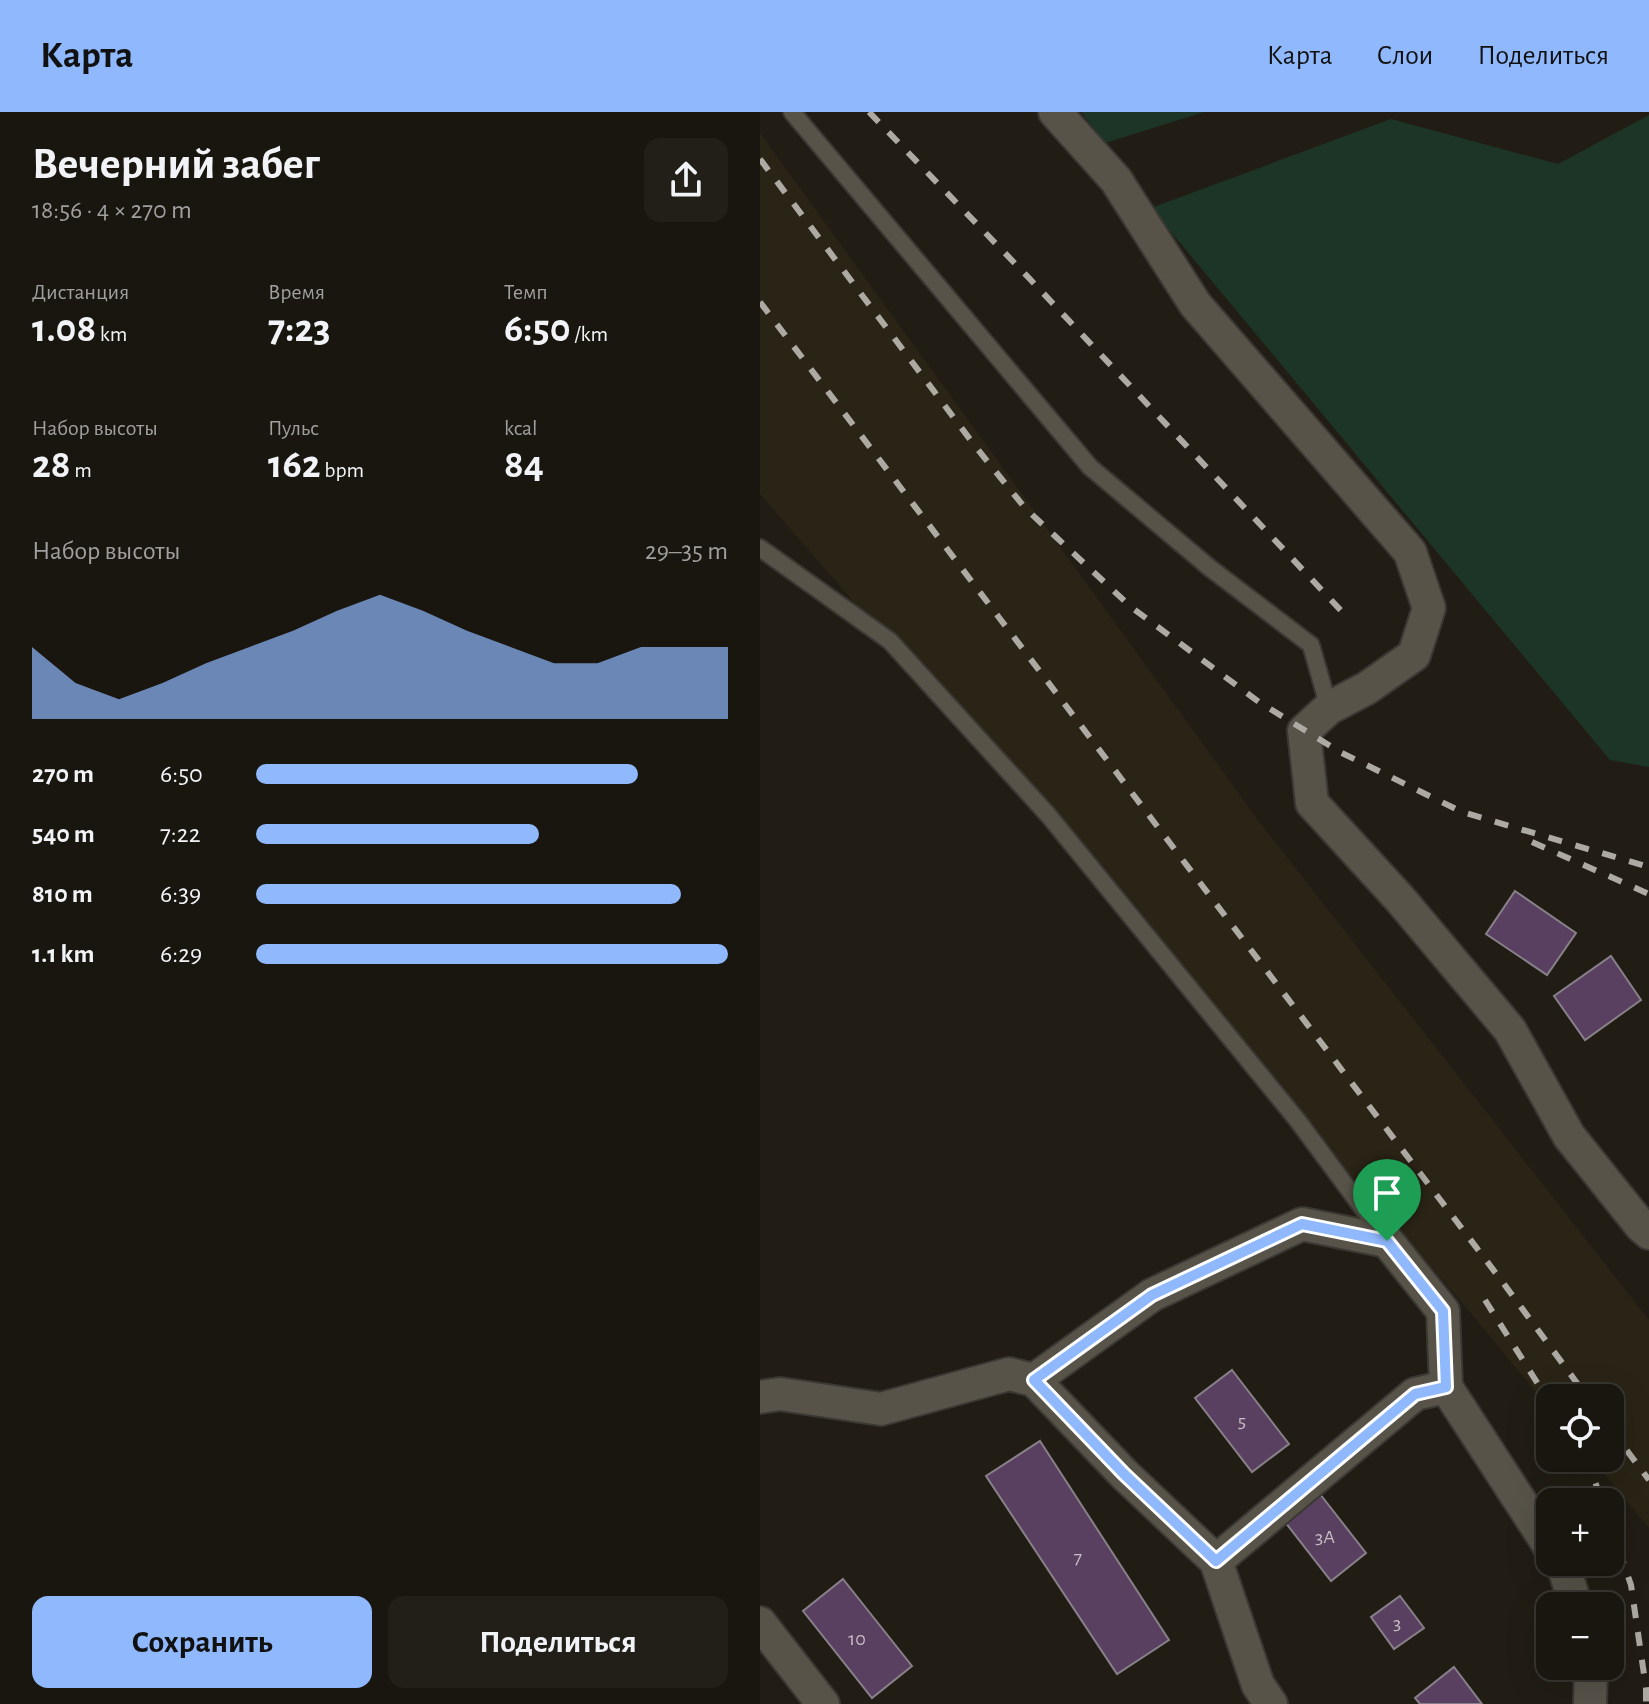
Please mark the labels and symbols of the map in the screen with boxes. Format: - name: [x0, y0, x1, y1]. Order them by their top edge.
- pin: [1353, 1159, 1421, 1241]
- house number: 5: [1238, 1411, 1246, 1431]
- house number: 3А: [1315, 1527, 1335, 1547]
- house number: 7: [1074, 1548, 1082, 1568]
- house number: 3: [1393, 1613, 1401, 1633]
- house number: 10: [848, 1629, 866, 1649]

